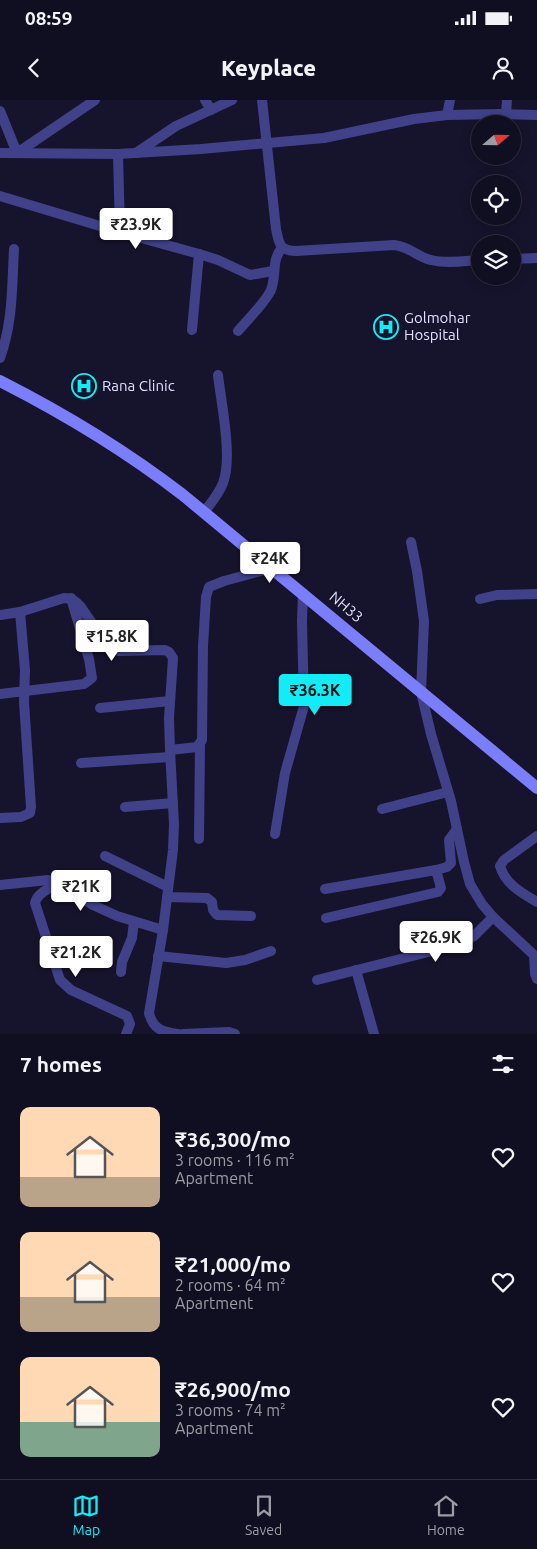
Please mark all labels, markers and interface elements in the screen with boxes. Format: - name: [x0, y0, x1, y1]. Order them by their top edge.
- text: 08:59: [25, 7, 73, 29]
- icon: back: [20, 54, 48, 82]
- icon: person: [489, 54, 517, 82]
- text: Keyplace: [221, 55, 316, 80]
- north arrow: [471, 115, 521, 165]
- map controls: [471, 115, 521, 285]
- button: locate: [471, 175, 521, 225]
- pin: ₹23.9K: [95, 208, 177, 250]
- text: ₹23.9K: [111, 215, 161, 233]
- button: layers: [471, 235, 521, 285]
- place label: Golmohar Hospital: [404, 309, 471, 343]
- hospital icon: Golmohar Hospital: [373, 314, 399, 340]
- hospital icon: Rana Clinic: [71, 373, 97, 399]
- place label: Rana Clinic: [102, 377, 175, 394]
- pin: ₹24K: [240, 542, 300, 584]
- text: ₹24K: [251, 549, 289, 567]
- street label: NH33: [326, 588, 366, 625]
- pin: ₹15.8K: [71, 620, 153, 662]
- text: ₹15.8K: [87, 627, 137, 645]
- pin: ₹36.3K: [274, 674, 356, 716]
- text: ₹36.3K: [290, 681, 340, 699]
- pin: ₹21K: [51, 870, 111, 912]
- text: ₹21K: [62, 877, 100, 895]
- pin: ₹26.9K: [395, 920, 477, 963]
- text: ₹26.9K: [411, 928, 461, 946]
- pin: ₹21.2K: [35, 936, 117, 978]
- text: ₹21.2K: [51, 943, 101, 961]
- icon: filters: [489, 1050, 517, 1078]
- text: 7 homes: [20, 1052, 102, 1076]
- icon: home: [60, 1127, 120, 1187]
- text: ₹36,300/mo: [175, 1127, 291, 1151]
- icon: heart: [489, 1143, 517, 1171]
- text: 3 rooms · 116 m²: [175, 1151, 295, 1169]
- text: Apartment: [175, 1169, 253, 1187]
- icon: home: [60, 1252, 120, 1312]
- text: ₹21,000/mo: [175, 1252, 291, 1276]
- icon: heart: [489, 1268, 517, 1296]
- text: 2 rooms · 64 m²: [175, 1276, 286, 1294]
- text: Apartment: [175, 1294, 253, 1312]
- icon: home: [60, 1377, 120, 1437]
- text: ₹26,900/mo: [175, 1377, 291, 1401]
- icon: heart: [489, 1393, 517, 1421]
- text: 3 rooms · 74 m²: [175, 1401, 286, 1419]
- text: Apartment: [175, 1419, 253, 1437]
- tab: Map: [72, 1492, 100, 1538]
- tab: Saved: [245, 1492, 282, 1538]
- tab: Home: [427, 1492, 465, 1538]

